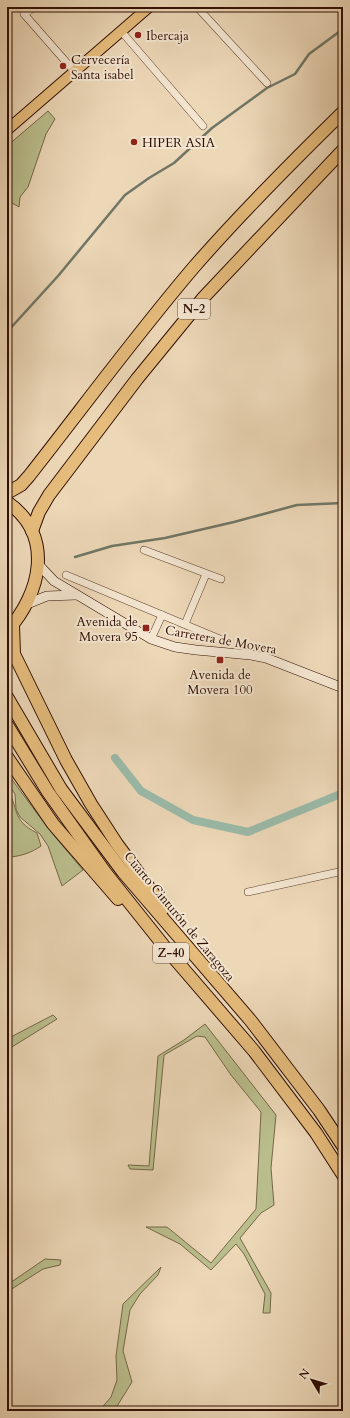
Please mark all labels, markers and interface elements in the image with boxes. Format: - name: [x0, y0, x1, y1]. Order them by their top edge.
- place label: Ibercaja: [146, 27, 189, 45]
- marker: Ibercaja: [133, 30, 143, 40]
- place label: Cervecería Santa isabel: [71, 51, 134, 84]
- marker: Cervecería Santa isabel: [58, 61, 68, 71]
- place label: HIPER ASIA: [142, 134, 216, 152]
- marker: HIPER ASIA: [129, 137, 139, 147]
- road number: N-2: [178, 299, 210, 319]
- place label: Avenida de Movera 95: [76, 613, 138, 646]
- street label: Carretera de Movera: [164, 621, 279, 659]
- marker: Avenida de Movera 95: [141, 623, 151, 633]
- marker: Avenida de Movera 100: [215, 655, 225, 665]
- place label: Avenida de Movera 100: [187, 666, 253, 699]
- street label: Cuarto Cinturón de Zaragoza: [120, 848, 239, 986]
- road number: Z-40: [153, 943, 189, 963]
- north arrow: [292, 1360, 332, 1400]
- text: N: [296, 1365, 314, 1383]

